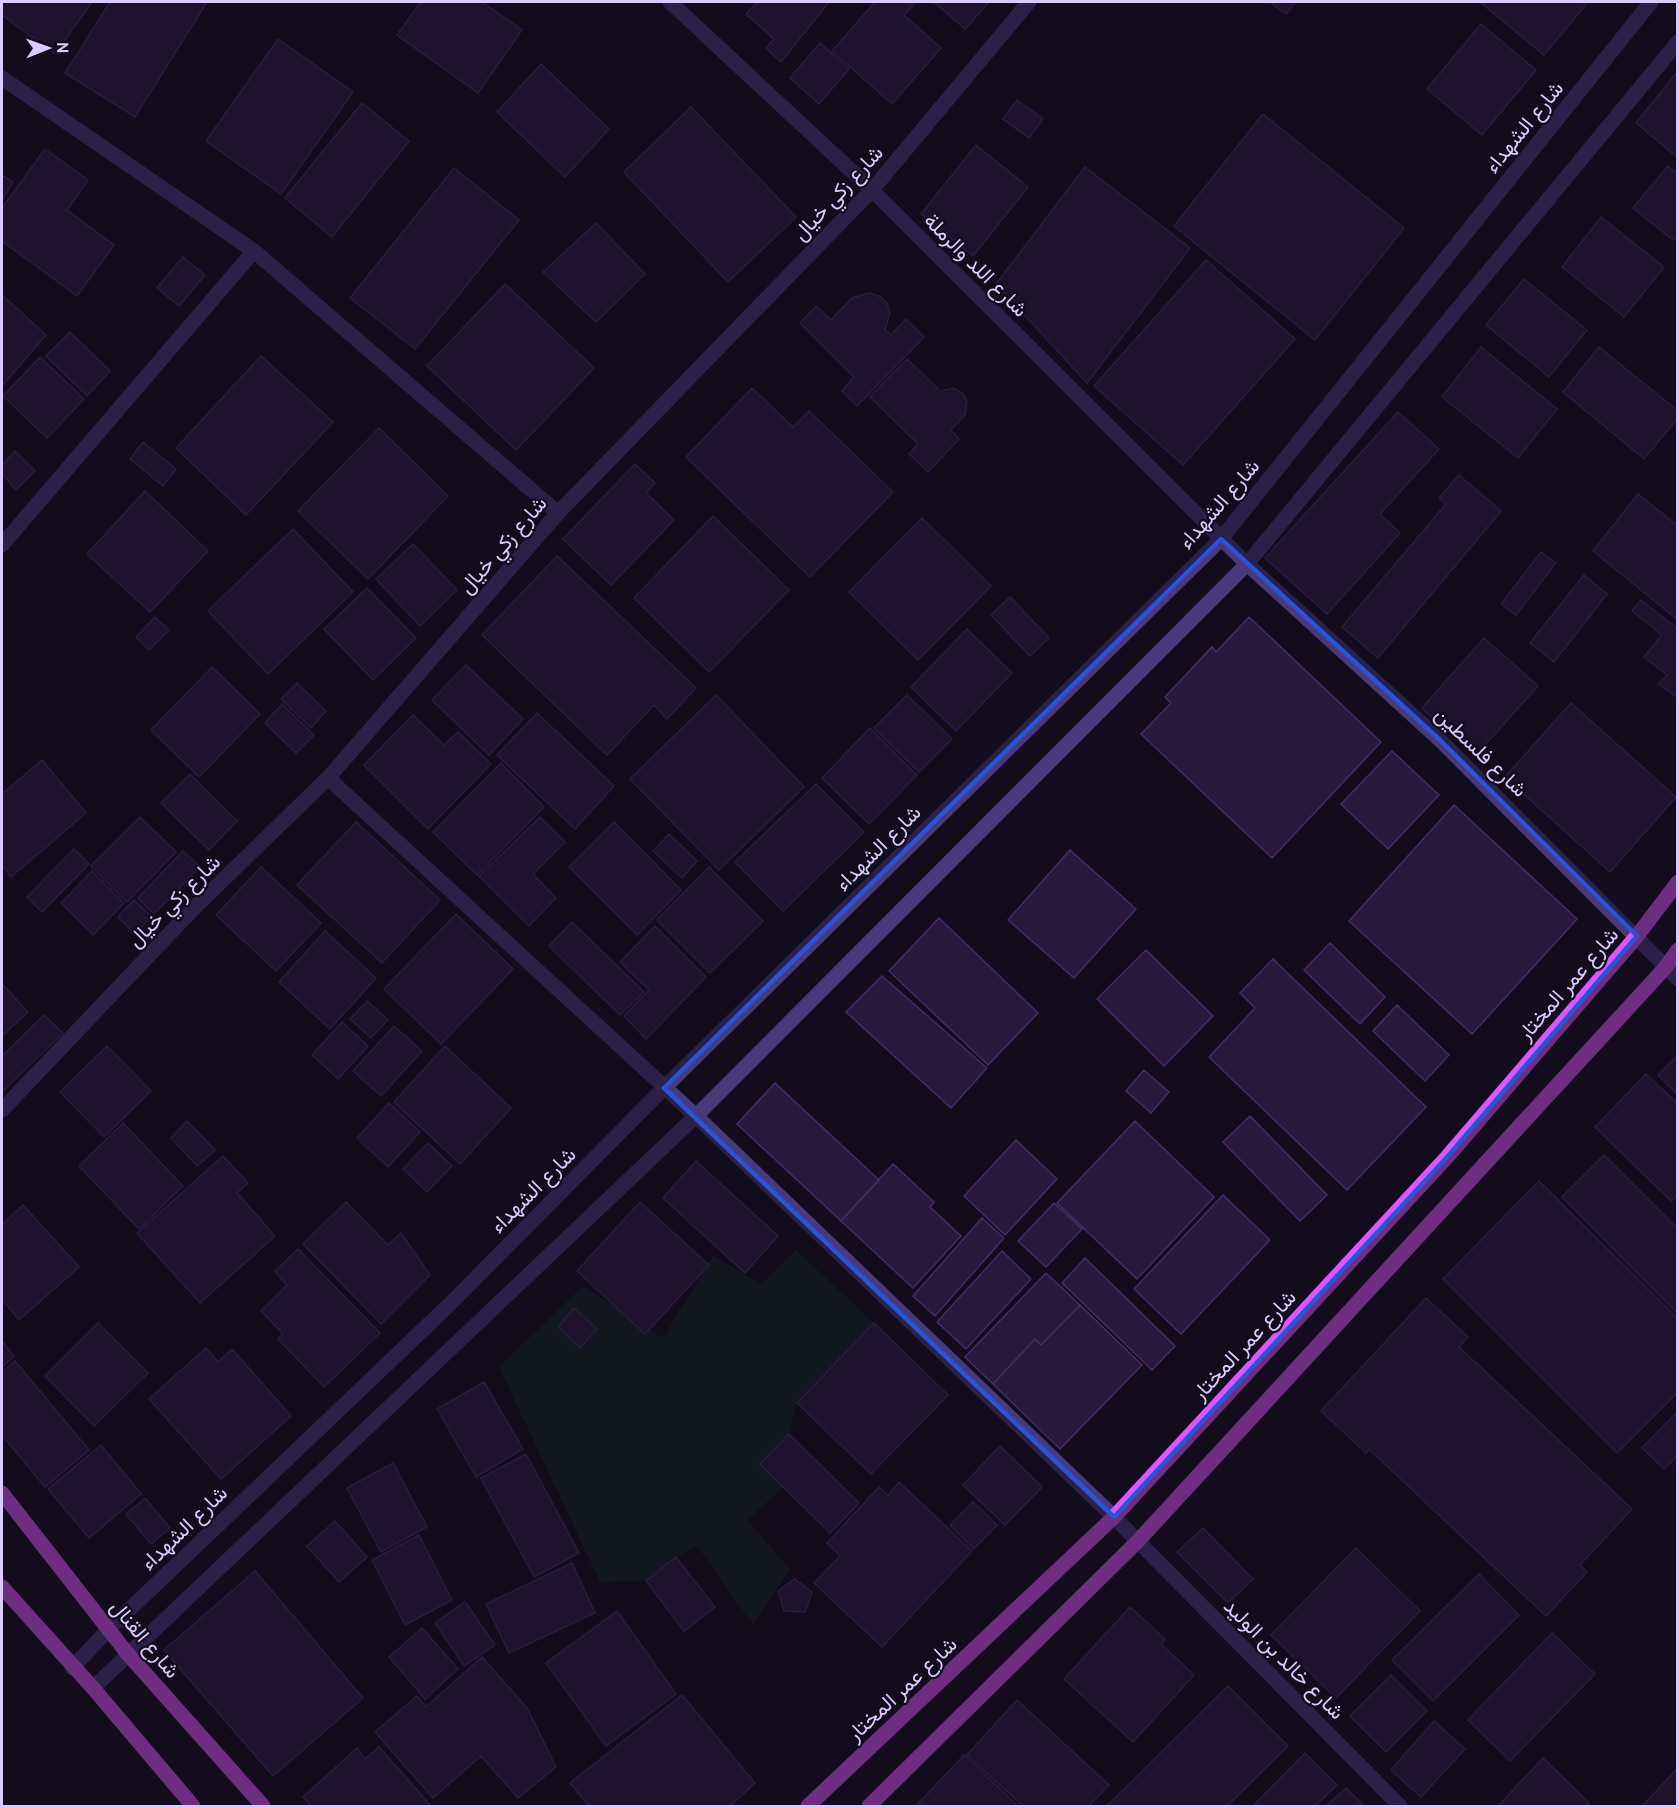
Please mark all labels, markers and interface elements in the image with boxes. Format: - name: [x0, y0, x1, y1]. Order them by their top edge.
- north arrow: [18, 18, 78, 78]
- text: N: [51, 42, 71, 54]
- street label: شارع الشهداء: [1480, 76, 1571, 180]
- street label: شارع زكي خيال: [788, 141, 892, 249]
- street label: شارع اللد والرملة: [917, 208, 1033, 324]
- street label: شارع الشهداء: [1174, 454, 1267, 556]
- street label: شارع زكي خيال: [454, 491, 555, 602]
- street label: شارع فلسطين: [1428, 702, 1532, 804]
- street label: شارع الشهداء: [830, 800, 928, 898]
- street label: شارع زكي خيال: [123, 850, 229, 956]
- street label: شارع عمر المختار: [1512, 923, 1626, 1048]
- street label: شارع الشهداء: [485, 1142, 583, 1240]
- street label: شارع عمر المختار: [1186, 1285, 1303, 1408]
- street label: شارع الشهداء: [136, 1481, 234, 1577]
- street label: شارع خالد بن الوليد: [1217, 1594, 1349, 1726]
- street label: شارع القنال: [103, 1595, 185, 1685]
- street label: شارع عمر المختار: [841, 1632, 964, 1749]

